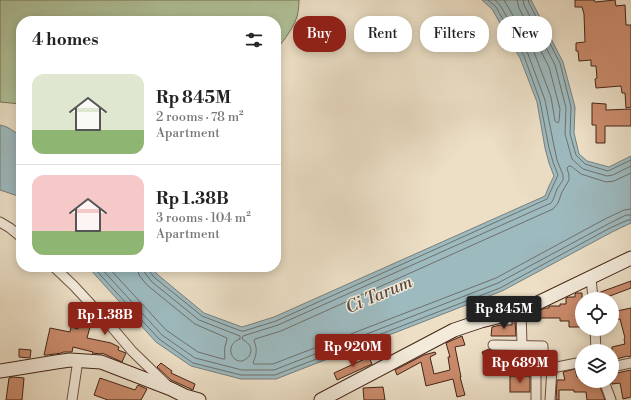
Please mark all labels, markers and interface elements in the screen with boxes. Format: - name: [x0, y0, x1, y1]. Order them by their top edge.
- chip: Buy: [293, 16, 346, 52]
- chip: Rent: [354, 16, 412, 52]
- chip: Filters: [420, 16, 489, 52]
- chip: New: [497, 16, 552, 52]
- text: 4 homes: [32, 29, 99, 51]
- icon: filters: [243, 29, 265, 51]
- text: Rp 845M: [156, 87, 231, 109]
- icon: home: [64, 90, 112, 138]
- text: 2 rooms · 78 m²: [156, 109, 244, 125]
- text: Apartment: [156, 125, 220, 141]
- text: Rp 1.38B: [156, 188, 229, 210]
- icon: home: [64, 191, 112, 239]
- text: 3 rooms · 104 m²: [156, 210, 251, 226]
- text: Apartment: [156, 226, 220, 242]
- water label: Ci Tarum: [342, 271, 416, 319]
- map controls: [575, 292, 619, 388]
- button: locate: [575, 292, 619, 336]
- pin: Rp 845M: [467, 296, 541, 330]
- text: Rp 845M: [475, 301, 533, 317]
- pin: Rp 1.38B: [64, 302, 146, 336]
- text: Rp 1.38B: [77, 307, 133, 323]
- pin: Rp 920M: [316, 334, 390, 368]
- text: Rp 920M: [324, 339, 382, 355]
- button: layers: [575, 344, 619, 388]
- pin: Rp 689M: [483, 350, 557, 384]
- text: Rp 689M: [492, 355, 548, 371]

